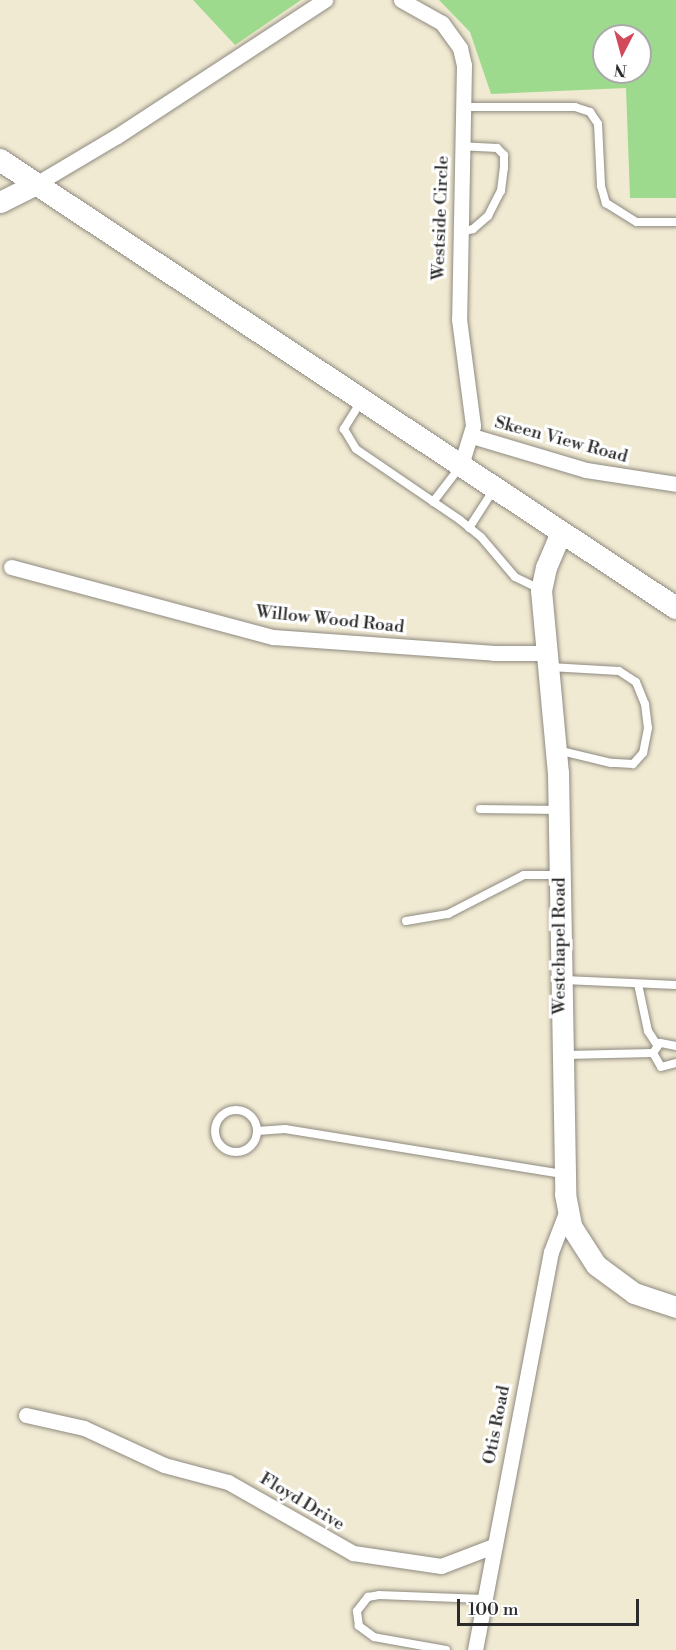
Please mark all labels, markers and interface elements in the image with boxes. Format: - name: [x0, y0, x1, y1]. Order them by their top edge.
- north arrow: [592, 24, 652, 84]
- text: N: [613, 59, 628, 81]
- street label: Westside Circle: [428, 155, 454, 281]
- street label: Skeen View Road: [492, 412, 630, 468]
- street label: Willow Wood Road: [255, 601, 405, 639]
- street label: Westchapel Road: [549, 877, 571, 1015]
- street label: Otis Road: [479, 1384, 515, 1466]
- street label: Floyd Drive: [256, 1468, 348, 1536]
- scale bar: [460, 1587, 642, 1625]
- text: 100 m: [468, 1598, 519, 1621]

